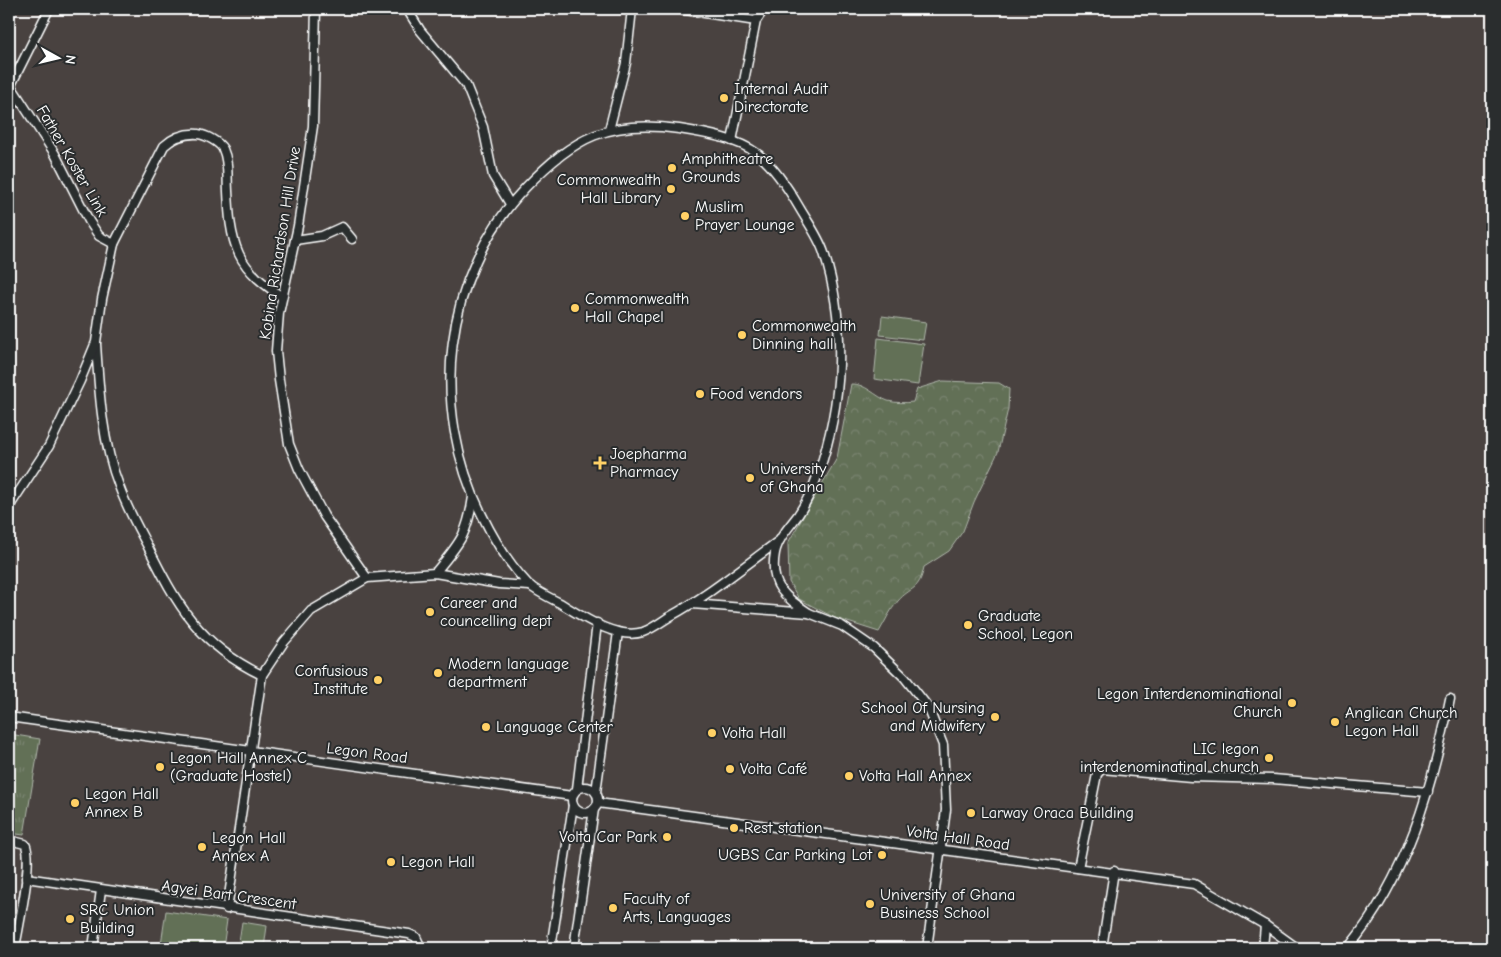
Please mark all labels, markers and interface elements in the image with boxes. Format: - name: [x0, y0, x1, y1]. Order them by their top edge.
- north arrow: [32, 32, 82, 82]
- text: N: [61, 54, 79, 65]
- place label: Internal Audit Directorate: [734, 80, 828, 116]
- marker: Internal Audit Directorate: [718, 92, 730, 104]
- street label: Father Koster Link: [33, 102, 111, 220]
- street label: Kobina Richardson Hill Drive: [256, 145, 304, 341]
- place label: Amphitheatre Grounds: [682, 150, 773, 186]
- marker: Amphitheatre Grounds: [666, 162, 678, 174]
- place label: Commonwealth Hall Library: [557, 171, 662, 207]
- marker: Commonwealth Hall Library: [665, 183, 677, 195]
- place label: Muslim Prayer Lounge: [695, 198, 795, 234]
- marker: Muslim Prayer Lounge: [679, 210, 691, 222]
- place label: Commonwealth Hall Chapel: [585, 290, 689, 326]
- marker: Commonwealth Hall Chapel: [569, 302, 581, 314]
- place label: Commonwealth Dinning hall: [752, 317, 856, 353]
- marker: Commonwealth Dinning hall: [736, 329, 748, 341]
- place label: Food vendors: [710, 385, 803, 403]
- marker: Food vendors: [694, 388, 706, 400]
- place label: Joepharma Pharmacy: [610, 445, 687, 481]
- marker: Joepharma Pharmacy: [594, 457, 606, 469]
- place label: University of Ghana: [760, 460, 827, 496]
- marker: University of Ghana: [744, 472, 756, 484]
- place label: Career and councelling dept: [440, 594, 552, 630]
- marker: Career and councelling dept: [424, 606, 436, 618]
- place label: Graduate School, Legon: [978, 607, 1073, 643]
- marker: Graduate School, Legon: [962, 619, 974, 631]
- place label: Modern language department: [448, 655, 569, 691]
- place label: Confusious Institute: [295, 662, 368, 698]
- marker: Modern language department: [432, 667, 444, 679]
- marker: Confusious Institute: [372, 674, 384, 686]
- place label: Legon Interdenominational Church: [1097, 685, 1282, 721]
- marker: Legon Interdenominational Church: [1286, 697, 1298, 709]
- place label: School Of Nursing and Midwifery: [861, 699, 986, 735]
- place label: Anglican Church Legon Hall: [1345, 704, 1458, 740]
- marker: School Of Nursing and Midwifery: [989, 711, 1001, 723]
- marker: Anglican Church Legon Hall: [1329, 716, 1341, 728]
- place label: Language Center: [496, 718, 613, 736]
- marker: Language Center: [480, 721, 492, 733]
- place label: Volta Hall: [722, 724, 786, 742]
- marker: Volta Hall: [706, 727, 718, 739]
- street label: Legon Road: [325, 739, 409, 767]
- place label: LIC legon interdenominatinal church: [1080, 740, 1259, 776]
- place label: Legon Hall Annex C (Graduate Hostel): [170, 749, 307, 785]
- marker: LIC legon interdenominatinal church: [1263, 752, 1275, 764]
- place label: Volta Café: [740, 760, 807, 778]
- marker: Legon Hall Annex C (Graduate Hostel): [154, 761, 166, 773]
- marker: Volta Café: [724, 763, 736, 775]
- place label: Volta Hall Annex: [859, 767, 971, 785]
- marker: Volta Hall Annex: [843, 770, 855, 782]
- place label: Legon Hall Annex B: [85, 785, 159, 821]
- marker: Legon Hall Annex B: [69, 797, 81, 809]
- place label: Larway Oraca Building: [981, 804, 1134, 822]
- marker: Larway Oraca Building: [965, 807, 977, 819]
- place label: Rest station: [744, 819, 822, 837]
- marker: Rest station: [728, 822, 740, 834]
- street label: Volta Hall Road: [905, 822, 1011, 854]
- place label: Volta Car Park: [559, 828, 657, 846]
- place label: Legon Hall Annex A: [212, 829, 286, 865]
- marker: Volta Car Park: [661, 831, 673, 843]
- marker: Legon Hall Annex A: [196, 841, 208, 853]
- place label: UGBS Car Parking Lot: [718, 846, 872, 864]
- marker: UGBS Car Parking Lot: [876, 849, 888, 861]
- place label: Legon Hall: [401, 853, 475, 871]
- marker: Legon Hall: [385, 856, 397, 868]
- street label: Agyei Bart Crescent: [161, 877, 298, 913]
- place label: University of Ghana Business School: [880, 886, 1015, 922]
- place label: Faculty of Arts, Languages: [623, 890, 731, 926]
- marker: University of Ghana Business School: [864, 898, 876, 910]
- place label: SRC Union Building: [80, 901, 154, 937]
- marker: Faculty of Arts, Languages: [607, 902, 619, 914]
- marker: SRC Union Building: [64, 913, 76, 925]

